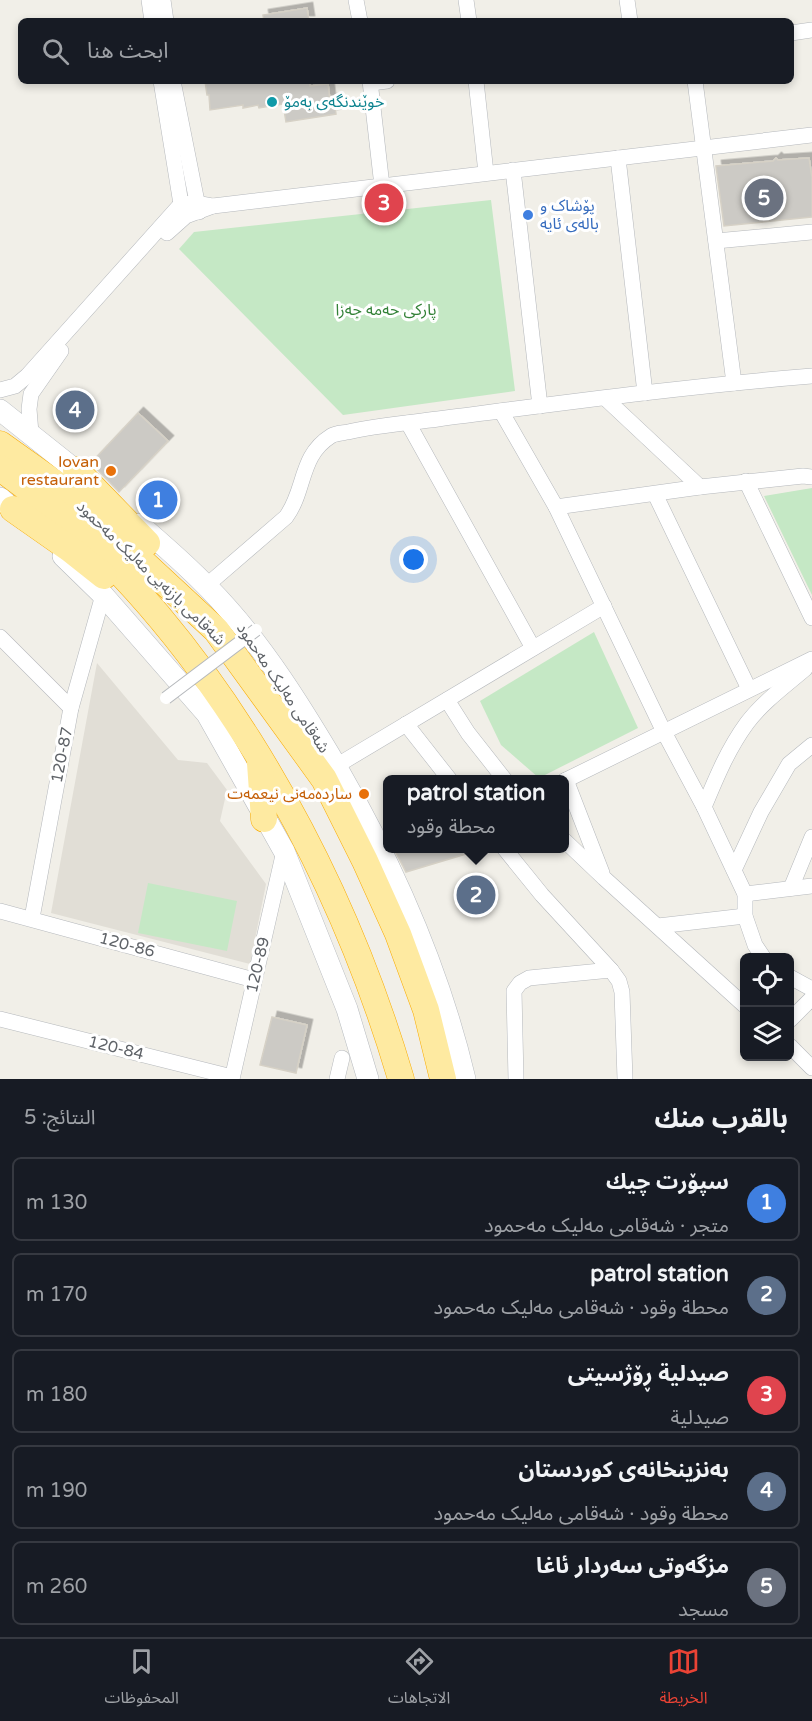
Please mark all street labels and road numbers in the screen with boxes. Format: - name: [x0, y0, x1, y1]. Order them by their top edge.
- street label: شەقامی بازنەیی مەلیک مەحمود: [72, 496, 230, 650]
- street label: شەقامی مەلیک مەحمود: [232, 619, 334, 757]
- street label: 120-87: [47, 725, 77, 785]
- street label: 120-86: [97, 928, 157, 962]
- street label: 120-89: [242, 935, 274, 995]
- street label: 120-84: [86, 1031, 146, 1065]

